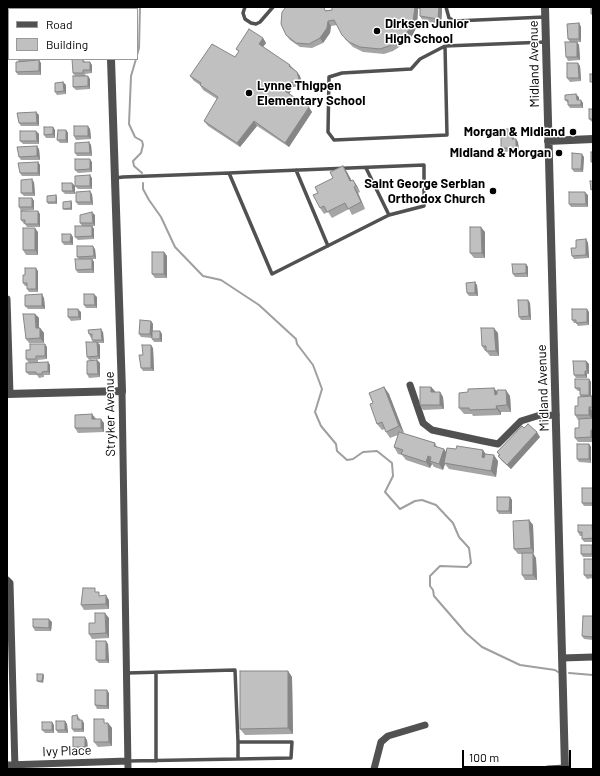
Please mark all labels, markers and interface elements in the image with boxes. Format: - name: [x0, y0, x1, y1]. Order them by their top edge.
- legend: [8, 8, 138, 60]
- place label: Dirksen Junior High School: [385, 16, 469, 47]
- text: Road: [46, 17, 73, 31]
- street label: Midland Avenue: [525, 20, 543, 108]
- marker: Dirksen Junior High School: [372, 26, 382, 36]
- text: Building: [46, 37, 88, 51]
- place label: Lynne Thigpen Elementary School: [257, 78, 365, 109]
- marker: Lynne Thigpen Elementary School: [244, 88, 254, 98]
- place label: Morgan & Midland: [464, 124, 565, 140]
- marker: Morgan & Midland: [568, 127, 578, 137]
- place label: Midland & Morgan: [450, 145, 551, 161]
- marker: Midland & Morgan: [554, 148, 564, 158]
- place label: Saint George Serbian Orthodox Church: [364, 176, 485, 207]
- marker: Saint George Serbian Orthodox Church: [488, 186, 498, 196]
- street label: Midland Avenue: [534, 344, 552, 432]
- street label: Stryker Avenue: [101, 371, 119, 457]
- street label: Ivy Place: [42, 742, 92, 760]
- scale bar: [464, 742, 573, 768]
- text: 100 m: [469, 750, 499, 764]

